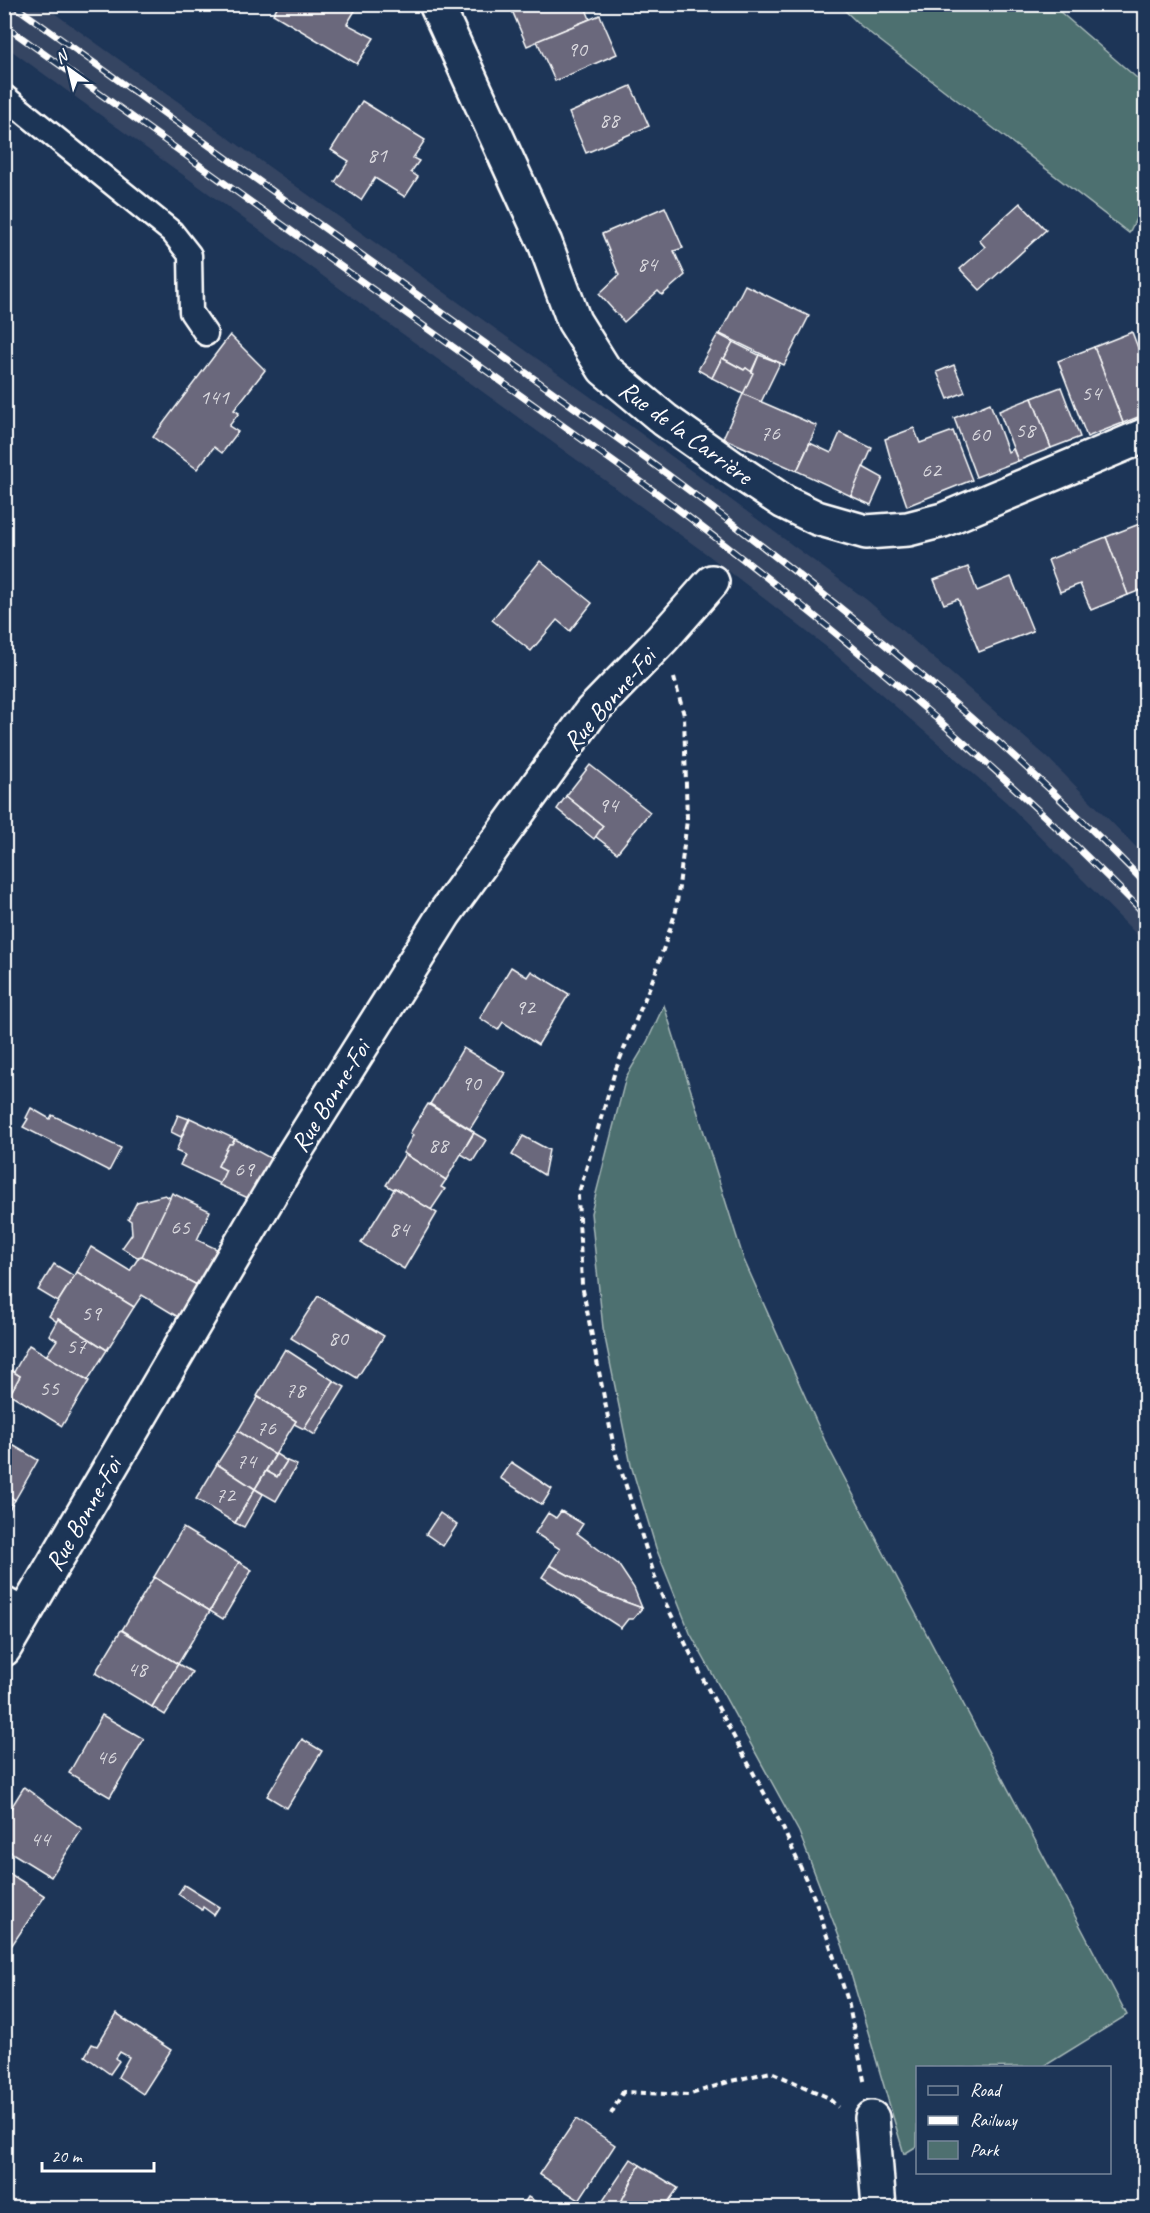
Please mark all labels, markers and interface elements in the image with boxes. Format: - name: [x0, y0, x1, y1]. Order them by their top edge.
- house number: 90: [567, 35, 589, 63]
- north arrow: [39, 39, 99, 99]
- text: N: [51, 45, 73, 68]
- house number: 88: [599, 106, 621, 134]
- house number: 81: [367, 141, 388, 169]
- house number: 84: [637, 250, 659, 278]
- street label: Rue de la Carrière: [612, 373, 761, 493]
- house number: 54: [1081, 379, 1103, 407]
- house number: 141: [199, 383, 230, 411]
- house number: 58: [1015, 416, 1037, 444]
- house number: 76: [760, 419, 781, 447]
- house number: 60: [970, 420, 992, 448]
- house number: 62: [921, 456, 943, 484]
- street label: Rue Bonne-Foi: [556, 639, 665, 758]
- house number: 94: [598, 791, 620, 819]
- house number: 92: [515, 993, 537, 1021]
- street label: Rue Bonne-Foi: [283, 1032, 379, 1158]
- house number: 90: [461, 1069, 483, 1097]
- house number: 88: [428, 1131, 450, 1159]
- house number: 69: [234, 1155, 256, 1183]
- house number: 65: [170, 1213, 191, 1241]
- house number: 84: [389, 1215, 411, 1243]
- house number: 59: [81, 1299, 103, 1327]
- house number: 80: [328, 1324, 350, 1352]
- house number: 57: [66, 1332, 87, 1360]
- house number: 55: [39, 1374, 60, 1402]
- house number: 78: [285, 1376, 307, 1404]
- house number: 76: [256, 1414, 277, 1442]
- house number: 74: [236, 1447, 258, 1475]
- street label: Rue Bonne-Foi: [38, 1449, 131, 1577]
- house number: 72: [215, 1481, 237, 1509]
- house number: 48: [127, 1655, 149, 1683]
- house number: 46: [96, 1743, 117, 1771]
- house number: 44: [30, 1825, 52, 1853]
- legend: [916, 2066, 1111, 2174]
- text: Road: [970, 2079, 1003, 2101]
- text: Railway: [970, 2109, 1018, 2131]
- scale bar: [42, 2135, 154, 2173]
- text: Park: [970, 2139, 1000, 2161]
- text: 20 m: [51, 2145, 84, 2167]

